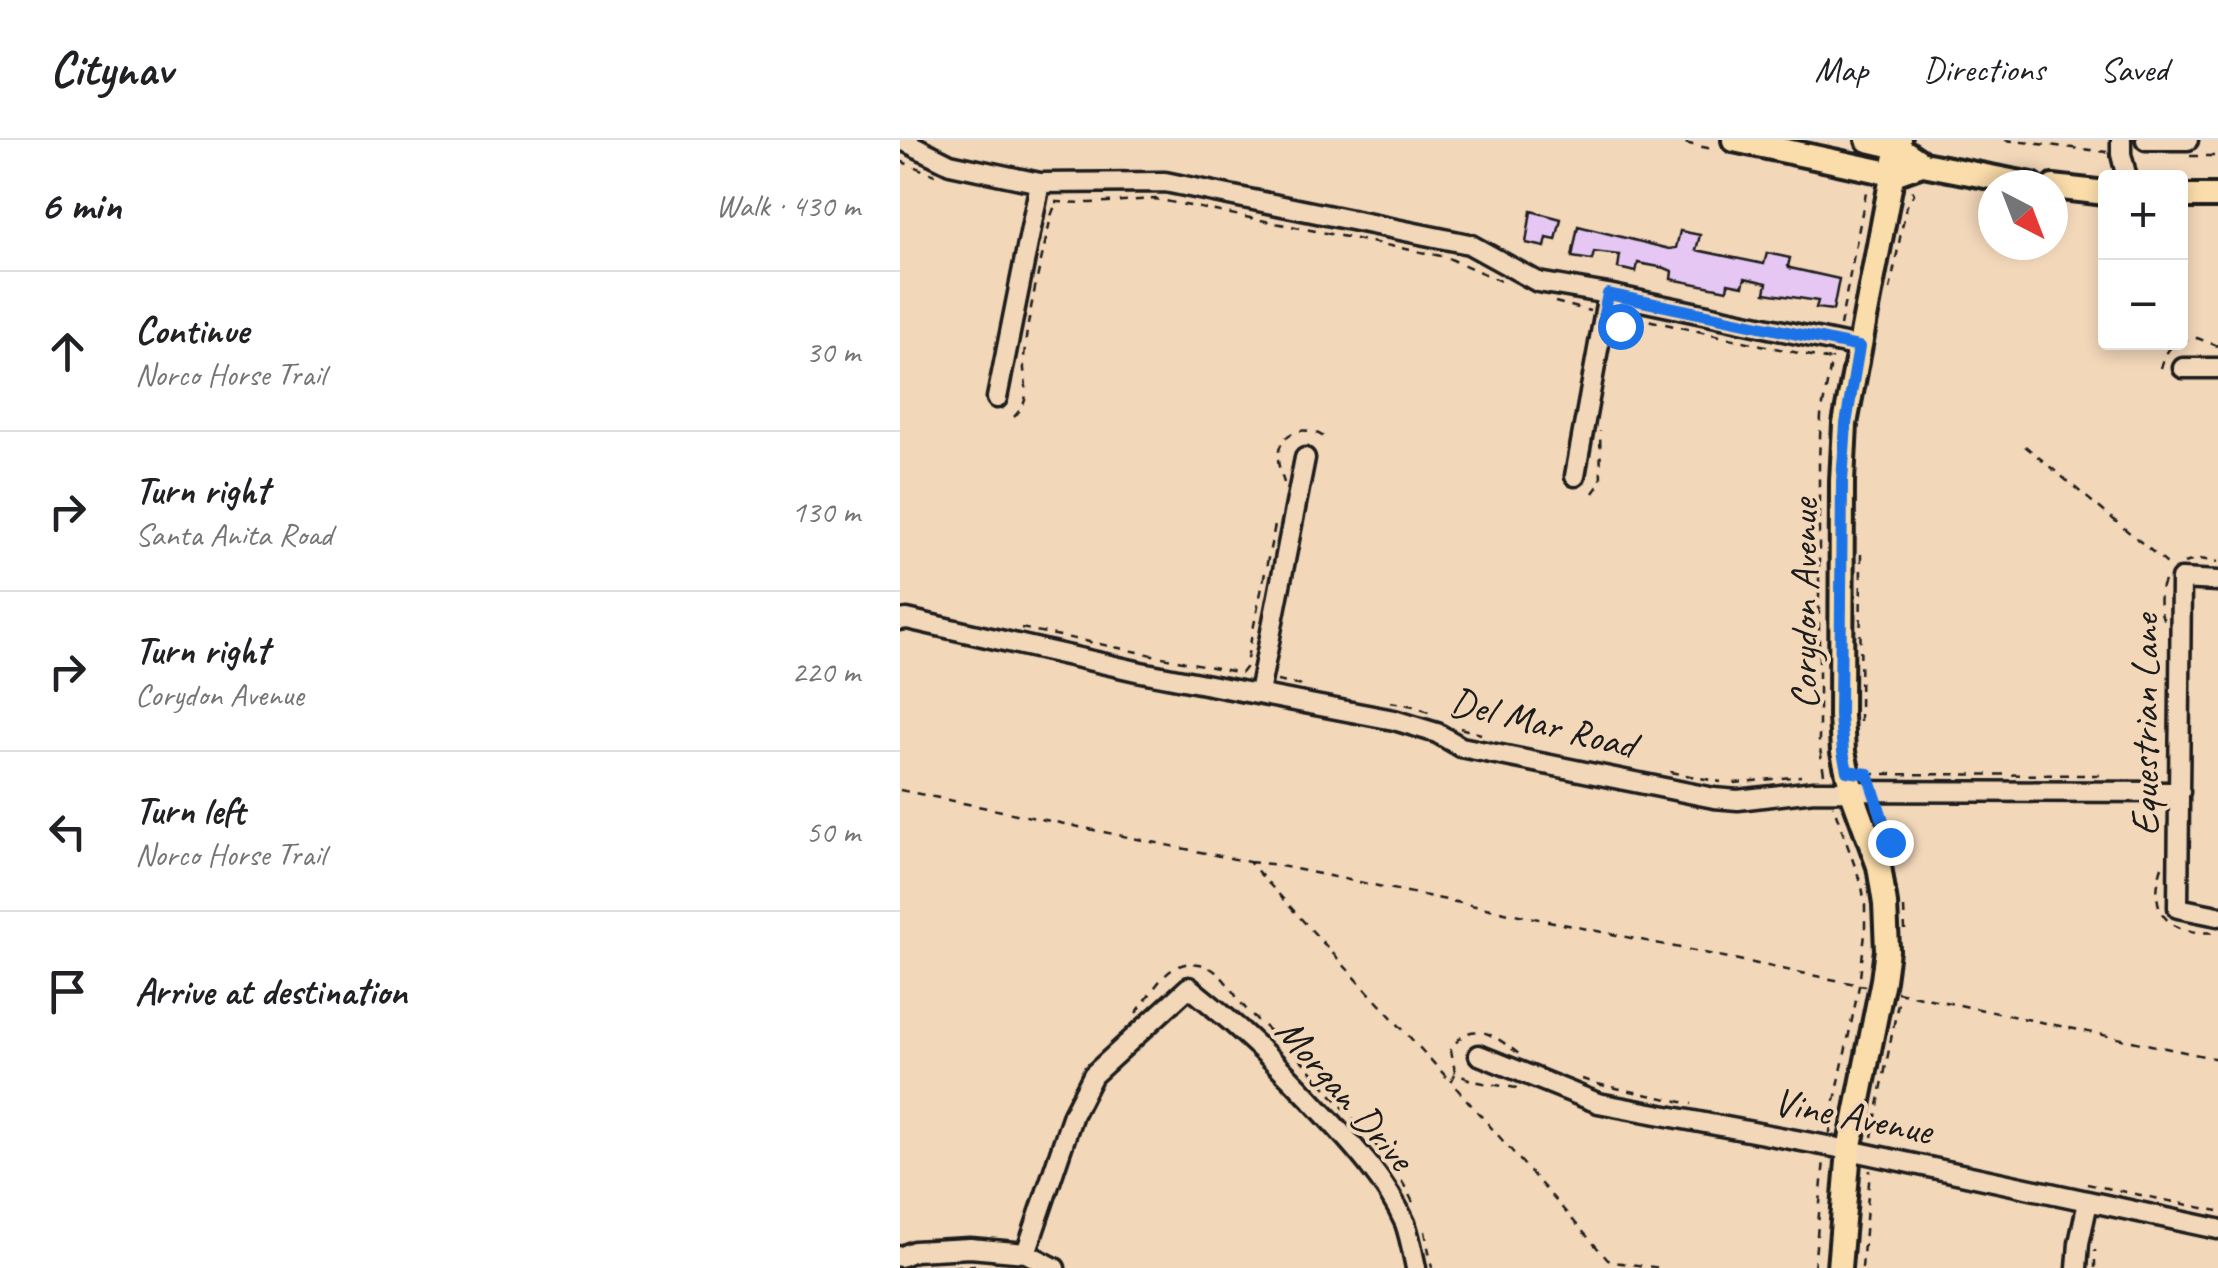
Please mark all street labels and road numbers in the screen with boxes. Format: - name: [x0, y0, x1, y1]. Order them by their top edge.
- street label: Corydon Avenue: [1779, 496, 1829, 709]
- street label: Equestrian Lane: [2120, 611, 2170, 836]
- street label: Del Mar Road: [1445, 676, 1646, 771]
- street label: Morgan Drive: [1265, 1007, 1427, 1183]
- street label: Vine Avenue: [1770, 1076, 1939, 1156]

